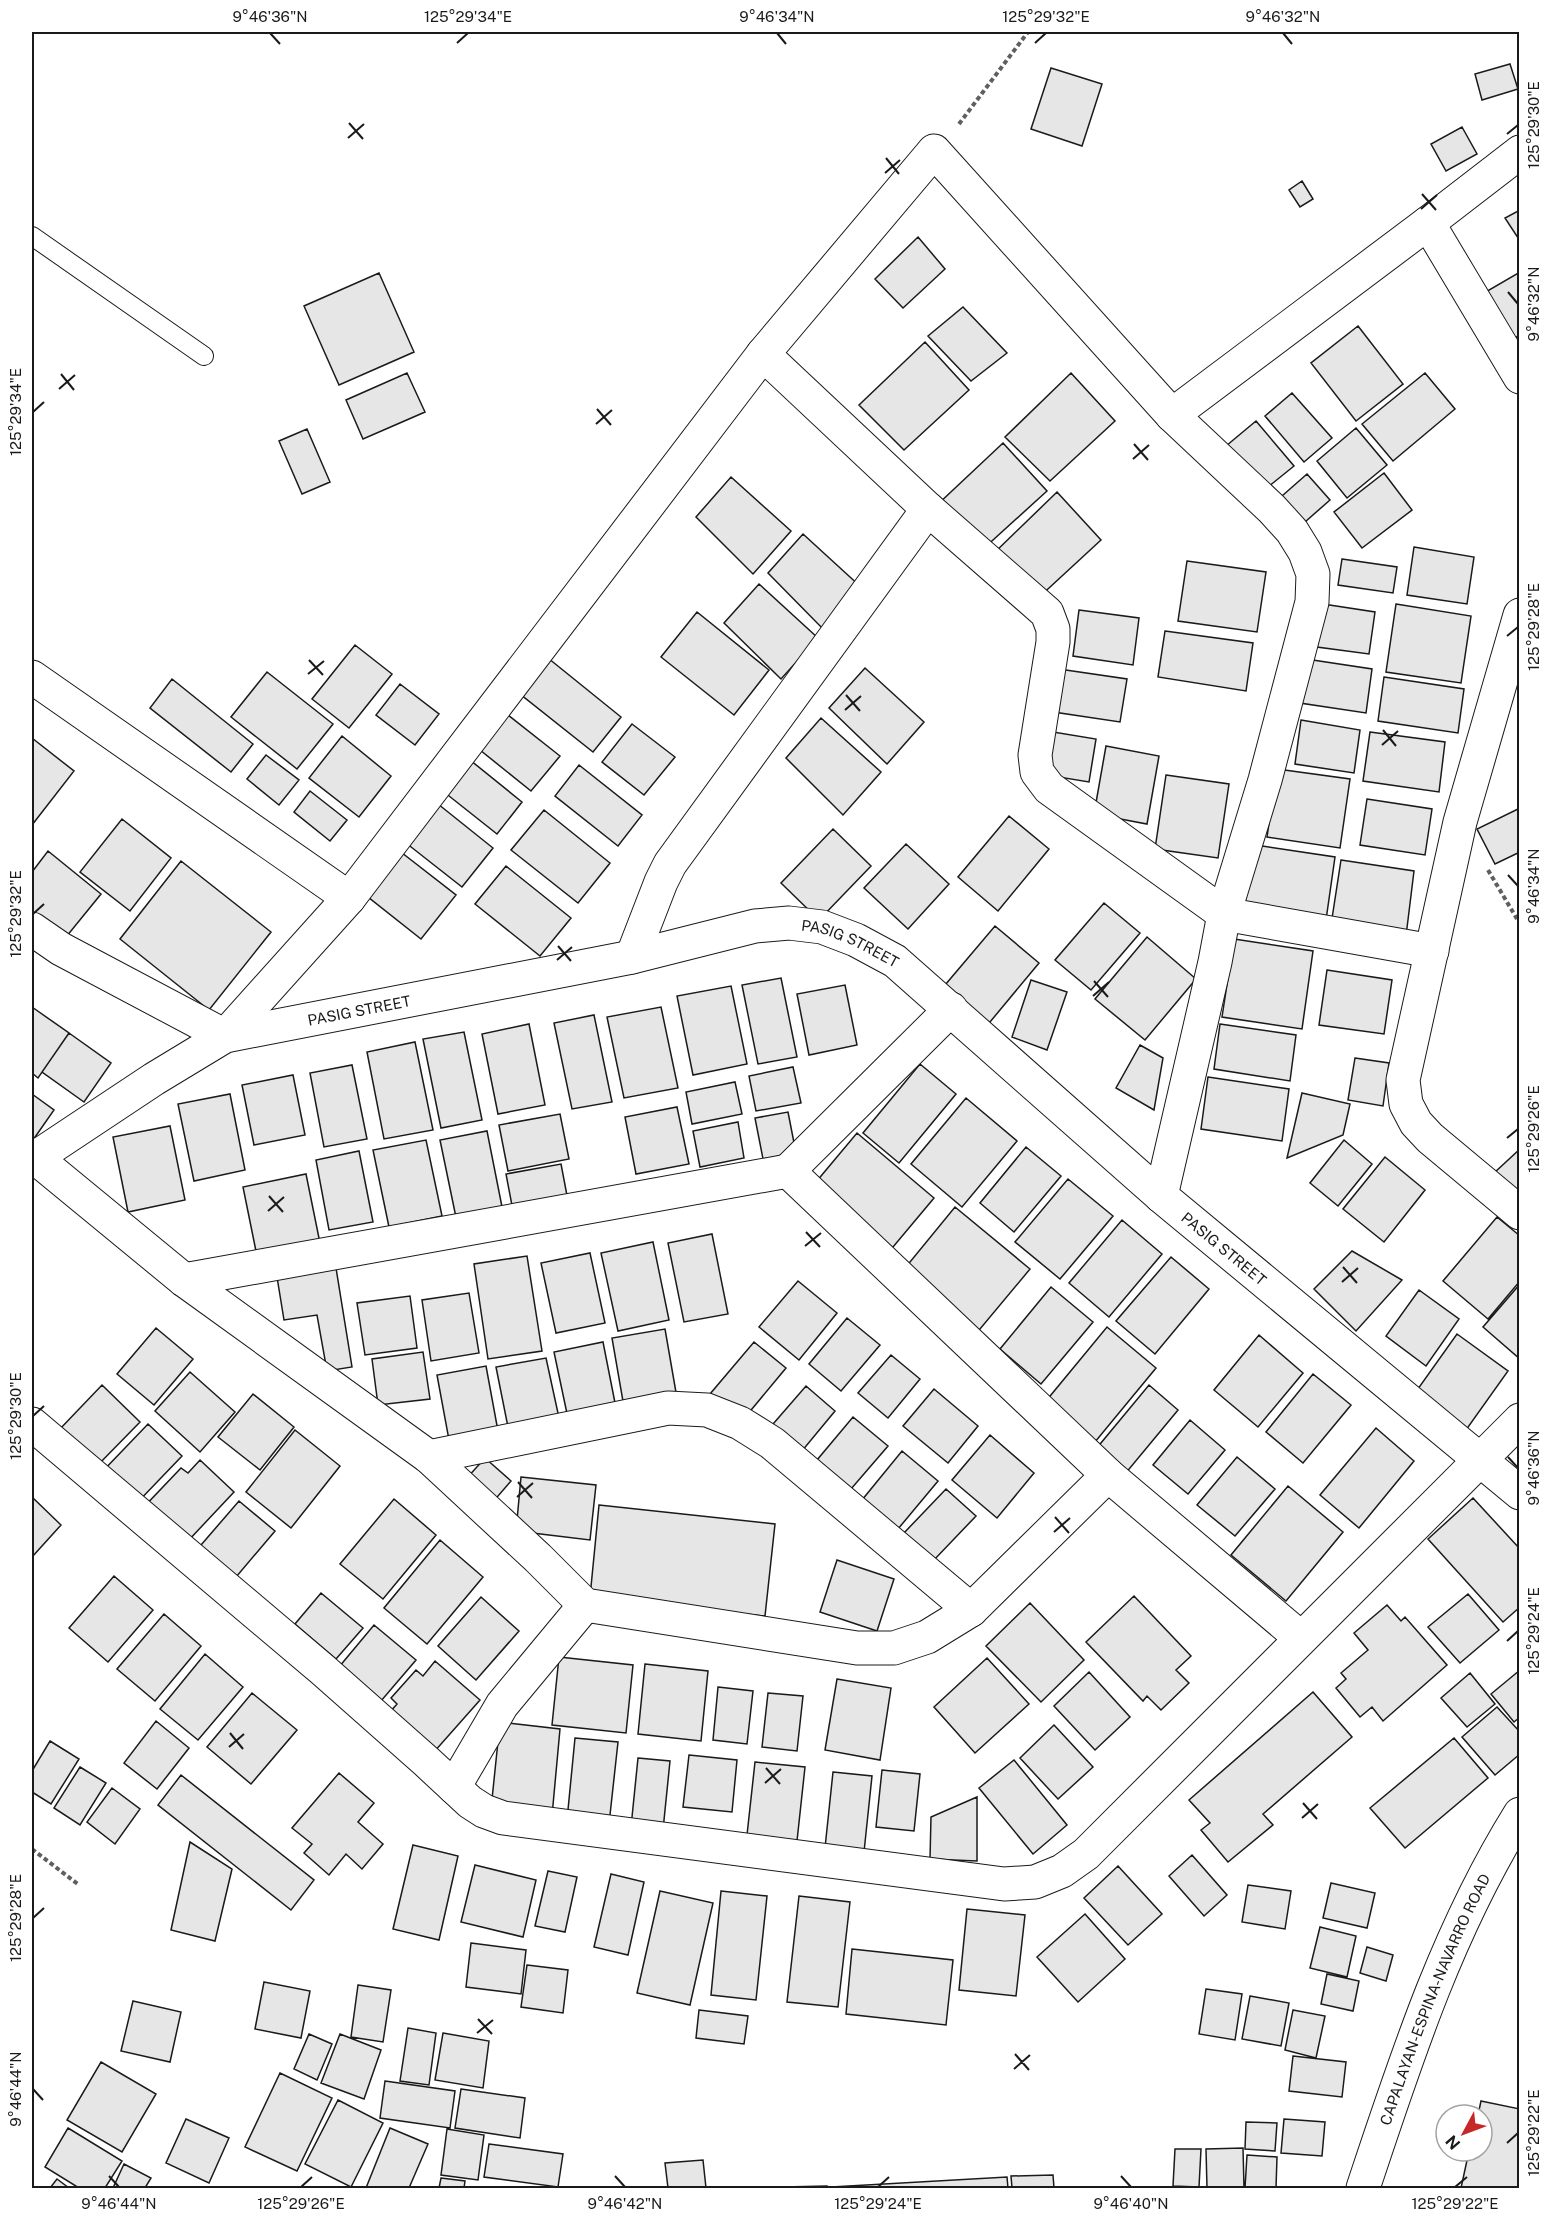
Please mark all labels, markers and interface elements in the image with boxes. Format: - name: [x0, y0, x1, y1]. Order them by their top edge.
- text: 9°46'36"N: [232, 8, 308, 25]
- text: 125°29'34"E: [424, 8, 512, 25]
- text: 9°46'34"N: [739, 8, 815, 25]
- text: 125°29'32"E: [1002, 8, 1090, 25]
- text: 9°46'32"N: [1246, 8, 1320, 25]
- text: 125°29'30"E: [1525, 81, 1542, 169]
- text: 9°46'32"N: [1525, 267, 1542, 341]
- text: 125°29'34"E: [7, 368, 24, 456]
- text: 125°29'28"E: [1525, 583, 1542, 671]
- text: 9°46'34"N: [1525, 848, 1542, 924]
- text: 125°29'32"E: [7, 870, 24, 958]
- street label: PASIG STREET: [800, 916, 902, 970]
- street label: PASIG STREET: [306, 992, 412, 1028]
- text: 125°29'26"E: [1525, 1085, 1542, 1173]
- street label: PASIG STREET: [1178, 1208, 1270, 1288]
- text: 125°29'30"E: [7, 1372, 24, 1460]
- text: 9°46'36"N: [1525, 1430, 1542, 1506]
- text: 125°29'24"E: [1525, 1587, 1542, 1675]
- street label: CAPALAYAN-ESPINA-NAVARRO ROAD: [1376, 1870, 1493, 2127]
- text: 125°29'28"E: [7, 1874, 24, 1962]
- text: 9°46'44"N: [7, 2051, 24, 2127]
- text: 125°29'22"E: [1525, 2089, 1542, 2177]
- north arrow: [1434, 2103, 1494, 2163]
- text: N: [1442, 2132, 1464, 2153]
- text: 9°46'44"N: [81, 2195, 157, 2212]
- text: 125°29'26"E: [257, 2195, 345, 2212]
- text: 9°46'42"N: [588, 2195, 662, 2212]
- text: 125°29'24"E: [834, 2195, 922, 2212]
- text: 9°46'40"N: [1093, 2195, 1169, 2212]
- text: 125°29'22"E: [1411, 2195, 1499, 2212]

